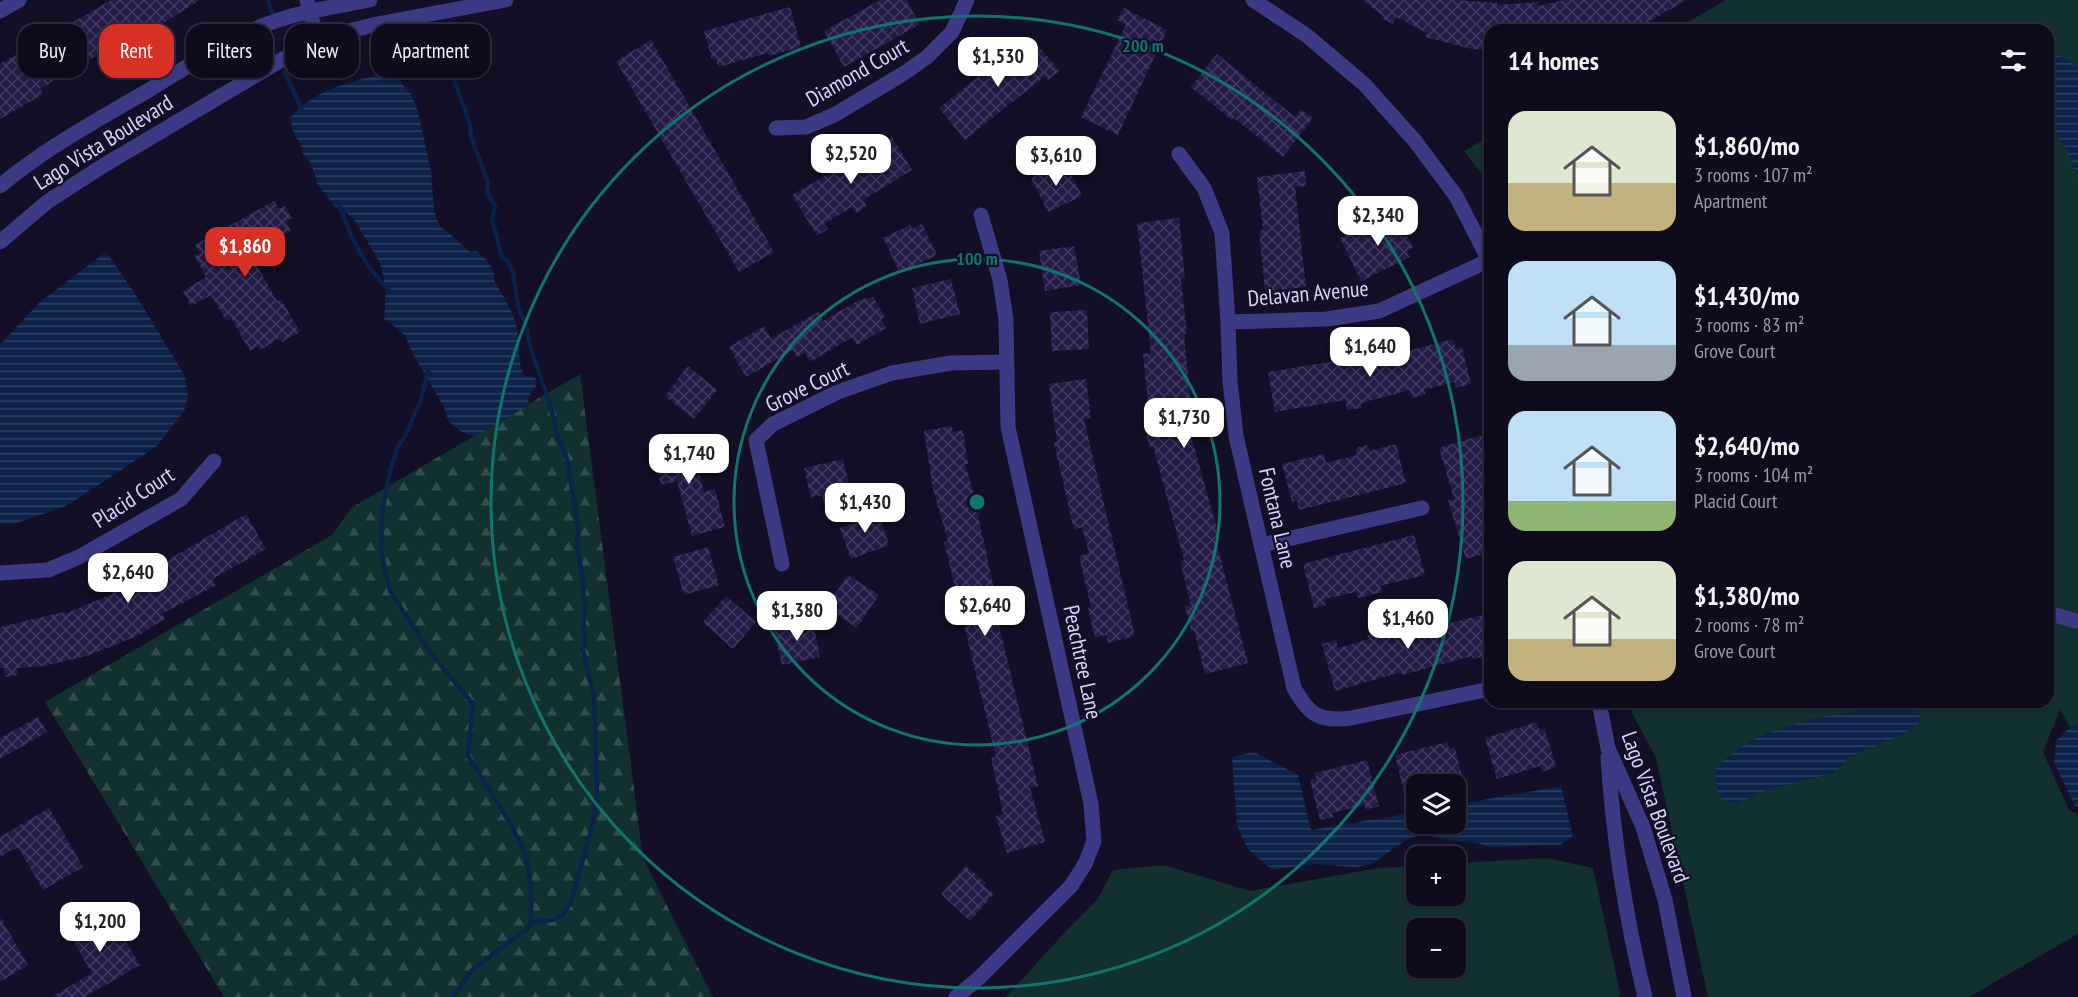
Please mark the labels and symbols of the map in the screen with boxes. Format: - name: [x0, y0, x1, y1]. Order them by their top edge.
- street label: Diamond Court: [801, 31, 913, 113]
- text: 200 m: [1122, 34, 1164, 57]
- pin: $1,530: [949, 37, 1047, 88]
- street label: Lago Vista Boulevard: [28, 88, 178, 196]
- pin: $2,520: [802, 134, 900, 185]
- pin: $3,610: [1007, 136, 1105, 187]
- pin: $2,340: [1329, 196, 1427, 247]
- pin: $1,860: [196, 227, 294, 278]
- text: 100 m: [956, 247, 998, 270]
- street label: Delavan Avenue: [1246, 274, 1370, 312]
- pin: $1,640: [1321, 327, 1419, 378]
- street label: Grove Court: [761, 354, 853, 418]
- pin: $1,730: [1135, 398, 1233, 449]
- pin: $1,740: [640, 434, 738, 485]
- street label: Placid Court: [87, 460, 179, 534]
- street label: Fontana Lane: [1253, 465, 1303, 571]
- pin: $1,430: [816, 483, 914, 534]
- centre of rings: [967, 492, 987, 512]
- pin: $2,640: [79, 553, 177, 604]
- pin: $2,640: [936, 586, 1034, 637]
- pin: $1,380: [748, 591, 846, 642]
- pin: $1,460: [1359, 599, 1457, 650]
- street label: Peachtree Lane: [1057, 602, 1109, 722]
- street label: Lago Vista Boulevard: [1616, 728, 1696, 886]
- pin: $1,200: [51, 902, 149, 953]

